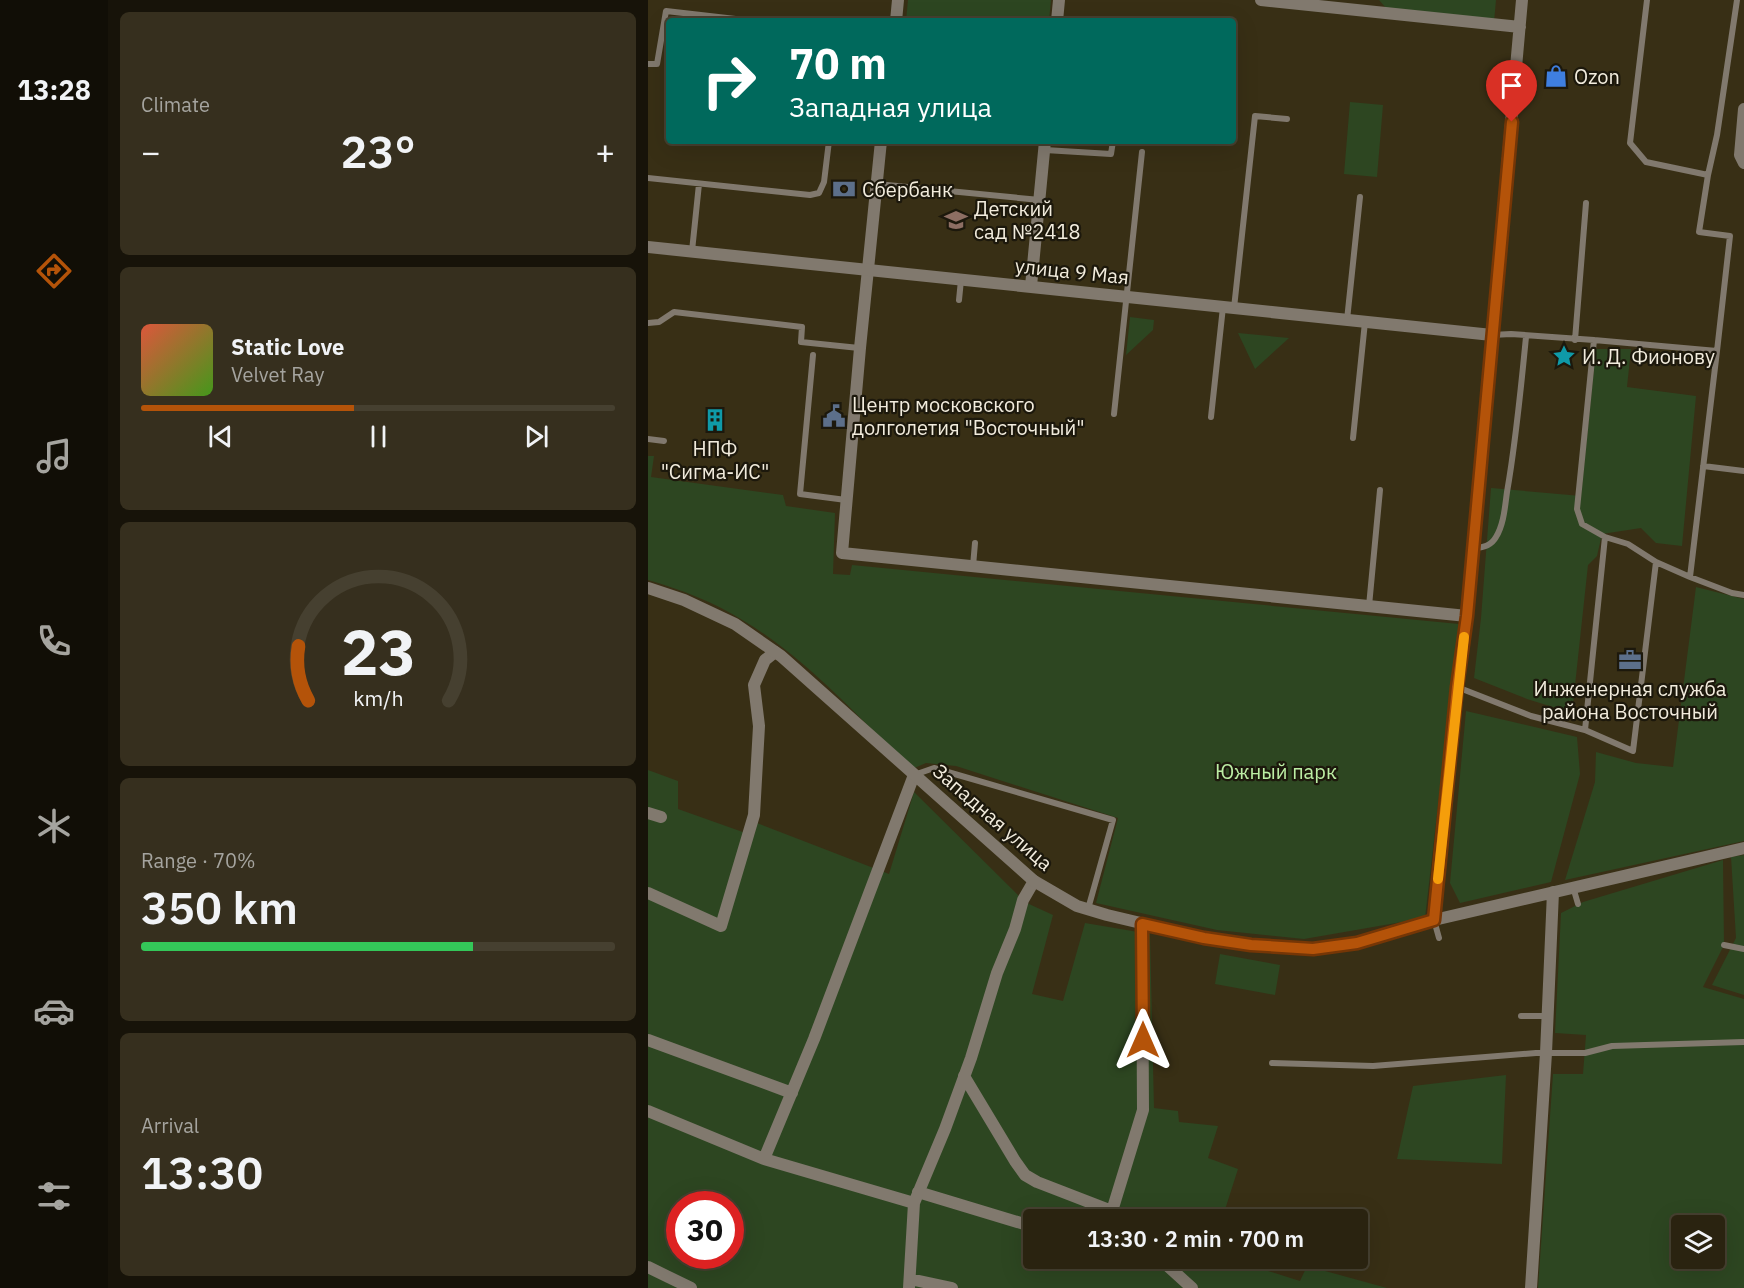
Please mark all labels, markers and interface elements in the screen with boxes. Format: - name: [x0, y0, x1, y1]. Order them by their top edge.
- text: 70 m: [789, 36, 887, 91]
- icon: right: [690, 42, 768, 120]
- pin: [1486, 60, 1537, 122]
- shop icon: Ozon: [1543, 63, 1569, 89]
- place label: Ozon: [1574, 63, 1620, 90]
- icon: arrive: [1495, 69, 1528, 102]
- text: 13:28: [17, 72, 91, 107]
- text: Западная улица: [789, 89, 992, 124]
- text: Climate: [141, 91, 210, 118]
- text: 23°: [340, 122, 416, 180]
- text: −: [141, 130, 161, 173]
- text: +: [595, 130, 615, 173]
- bank icon: Сбербанк: [831, 176, 857, 202]
- place label: Сбербанк: [862, 176, 953, 203]
- place label: Детский сад №2418: [974, 195, 1080, 245]
- school or university icon: Детский сад №2418: [943, 207, 969, 233]
- icon: directions: [33, 250, 75, 292]
- street label: улица 9 Мая: [1014, 252, 1130, 290]
- text: Static Love: [231, 332, 344, 361]
- place icon: И. Д. Фионову: [1551, 343, 1577, 369]
- place label: И. Д. Фионову: [1582, 343, 1715, 370]
- text: Velvet Ray: [231, 361, 324, 388]
- place label: Центр московского долголетия "Восточный": [852, 391, 1085, 441]
- public building icon: Центр московского долголетия "Восточный": [821, 403, 847, 429]
- building icon: НПФ "Сигма-ИС": [702, 407, 728, 433]
- icon: previous: [204, 420, 237, 453]
- icon: pause: [362, 420, 395, 453]
- icon: next: [520, 420, 553, 453]
- icon: music: [33, 435, 75, 477]
- place label: НПФ "Сигма-ИС": [661, 435, 769, 485]
- text: 23: [341, 611, 415, 692]
- icon: phone: [33, 620, 75, 662]
- office icon: Инженерная служба района Восточный: [1617, 647, 1643, 673]
- place label: Инженерная служба района Восточный: [1534, 675, 1727, 725]
- text: km/h: [353, 684, 403, 712]
- street label: Западная улица: [927, 757, 1059, 877]
- park label: Южный парк: [1215, 758, 1337, 785]
- icon: climate: [33, 805, 75, 847]
- text: Range · 70%: [141, 847, 256, 874]
- text: 350 km: [141, 878, 298, 936]
- icon: car: [33, 990, 75, 1032]
- position arrow: [1111, 1008, 1175, 1072]
- text: Arrival: [141, 1112, 199, 1139]
- text: 13:30: [141, 1143, 263, 1201]
- icon: filters: [33, 1175, 75, 1217]
- speed limit sign: 30: [666, 1191, 744, 1269]
- map controls: [1671, 1215, 1725, 1269]
- button: layers: [1671, 1215, 1725, 1269]
- text: 13:30 · 2 min · 700 m: [1087, 1224, 1304, 1253]

